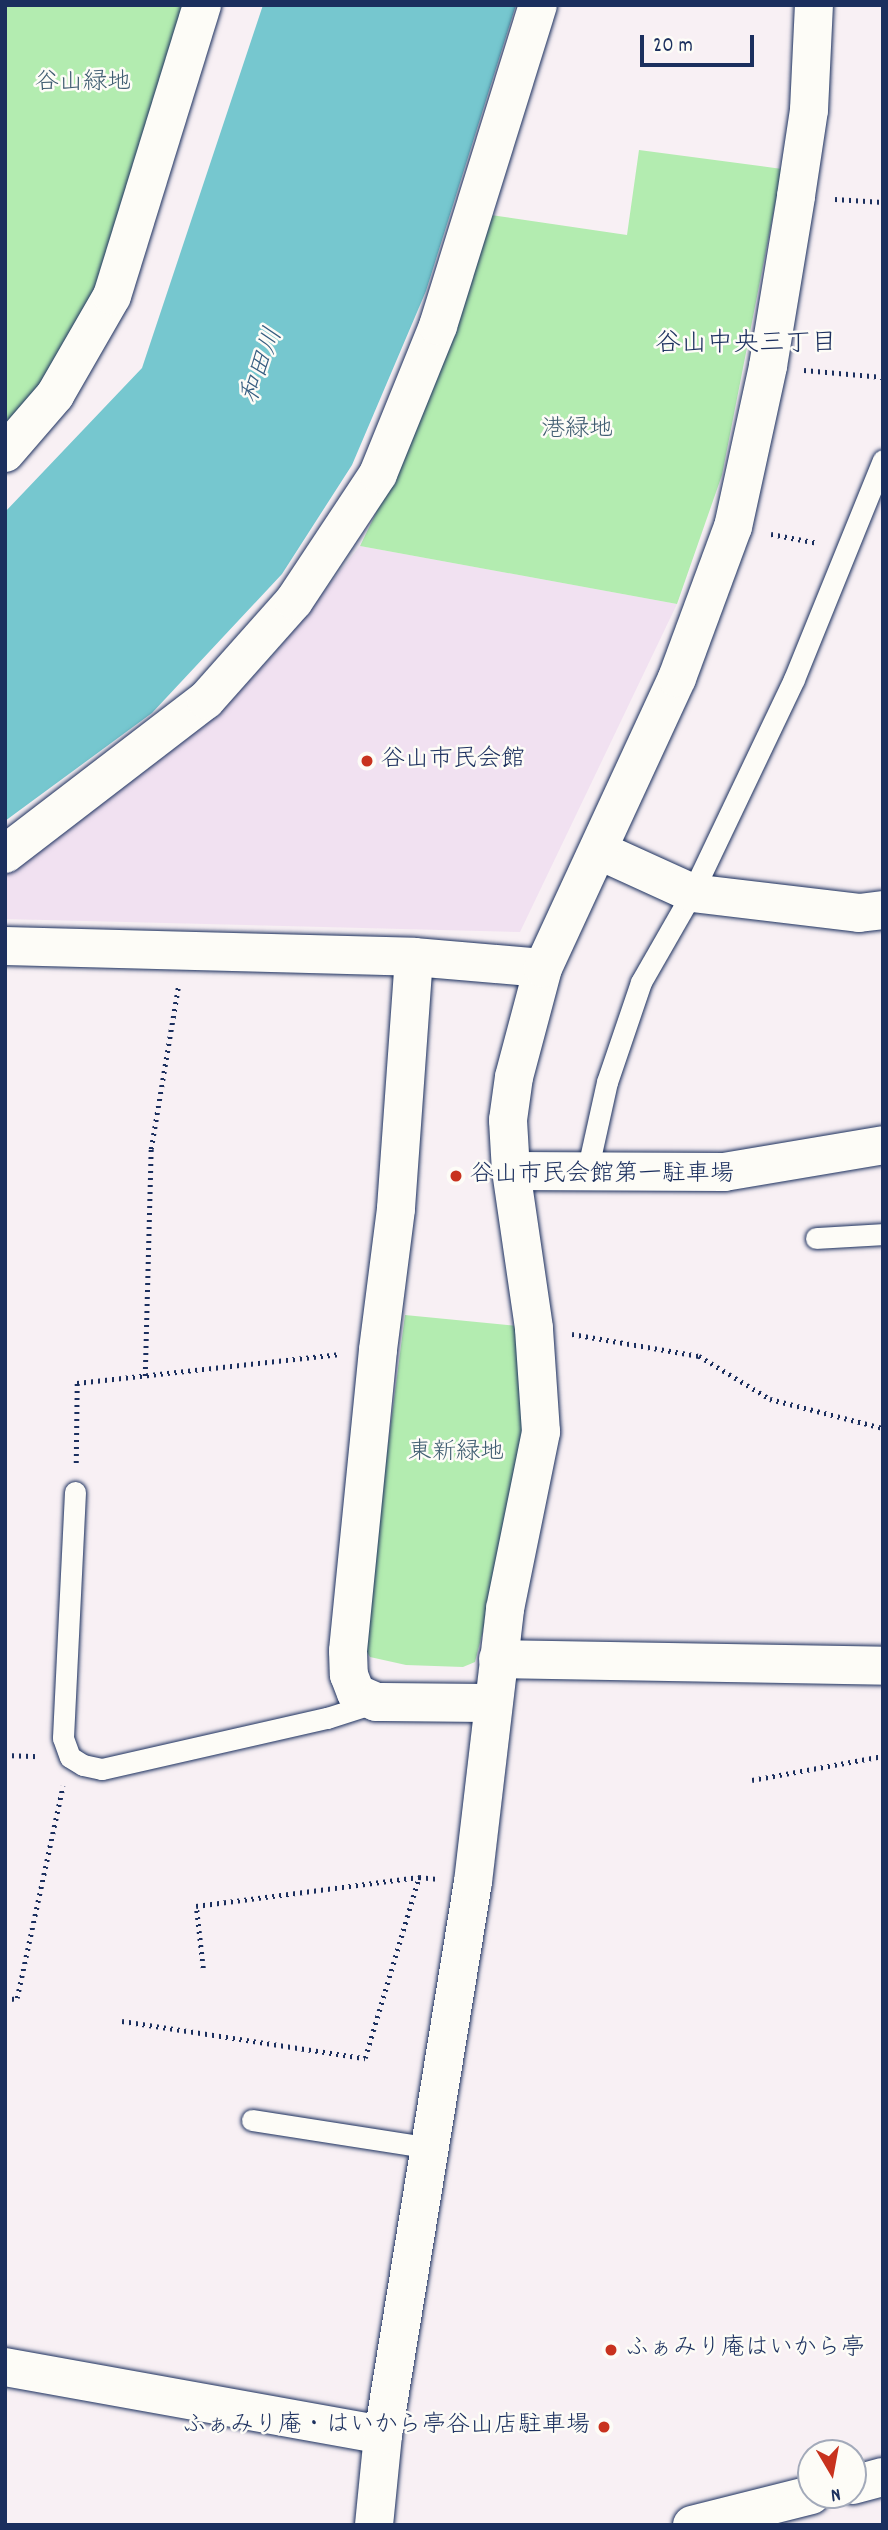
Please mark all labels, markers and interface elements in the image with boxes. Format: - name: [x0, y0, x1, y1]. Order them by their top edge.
- scale bar: [643, 21, 757, 65]
- text: 20 m: [653, 32, 693, 62]
- park label: 谷山緑地: [35, 70, 131, 98]
- water label: 和田川: [235, 324, 291, 408]
- district label: 谷山中央三丁目: [655, 329, 837, 361]
- park label: 港緑地: [541, 417, 613, 445]
- place label: 谷山市民会館: [381, 747, 525, 775]
- marker: 谷山市民会館: [359, 753, 375, 769]
- place label: 谷山市民会館第一駐車場: [470, 1162, 734, 1190]
- marker: 谷山市民会館第一駐車場: [448, 1168, 464, 1184]
- park label: 東新緑地: [408, 1440, 504, 1468]
- place label: ふぁみり庵はいから亭: [625, 2336, 865, 2364]
- marker: ふぁみり庵はいから亭: [603, 2342, 619, 2358]
- place label: ふぁみり庵・はいから亭谷山店駐車場: [182, 2413, 590, 2441]
- marker: ふぁみり庵・はいから亭谷山店駐車場: [596, 2419, 612, 2435]
- north arrow: [797, 2439, 867, 2509]
- text: N: [828, 2479, 842, 2507]

